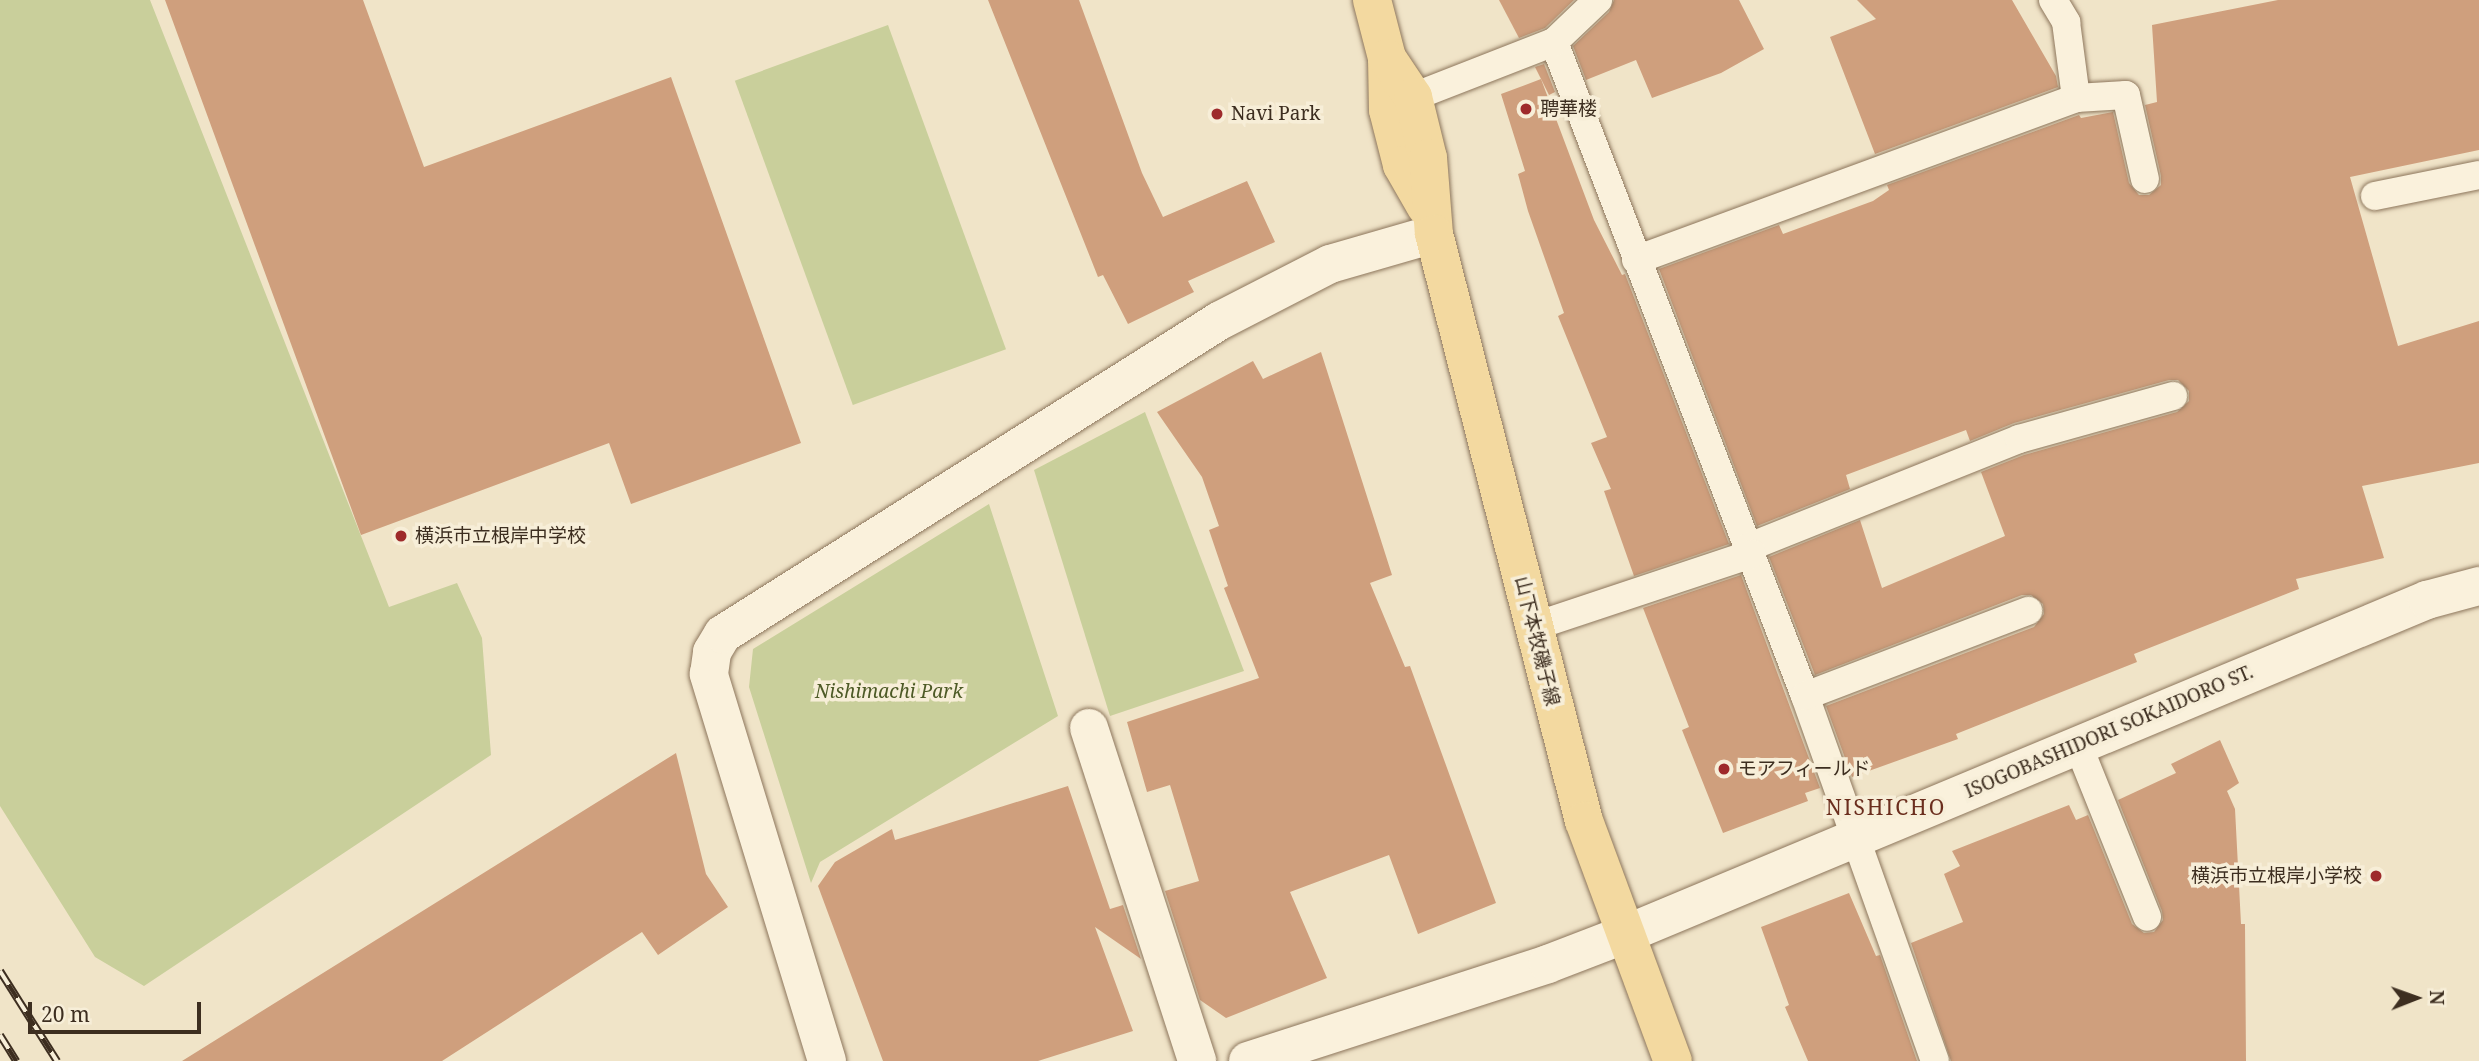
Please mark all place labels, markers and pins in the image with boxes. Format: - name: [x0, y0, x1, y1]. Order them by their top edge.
- place label: 聘華楼: [1540, 98, 1597, 120]
- marker: 聘華楼: [1518, 101, 1534, 117]
- place label: Navi Park: [1231, 103, 1320, 125]
- marker: Navi Park: [1209, 106, 1225, 122]
- place label: 横浜市立根岸中学校: [415, 525, 586, 547]
- marker: 横浜市立根岸中学校: [393, 528, 409, 544]
- place label: モアフィールド: [1738, 758, 1871, 780]
- marker: モアフィールド: [1716, 761, 1732, 777]
- place label: 横浜市立根岸小学校: [2191, 865, 2362, 887]
- marker: 横浜市立根岸小学校: [2368, 868, 2384, 884]

